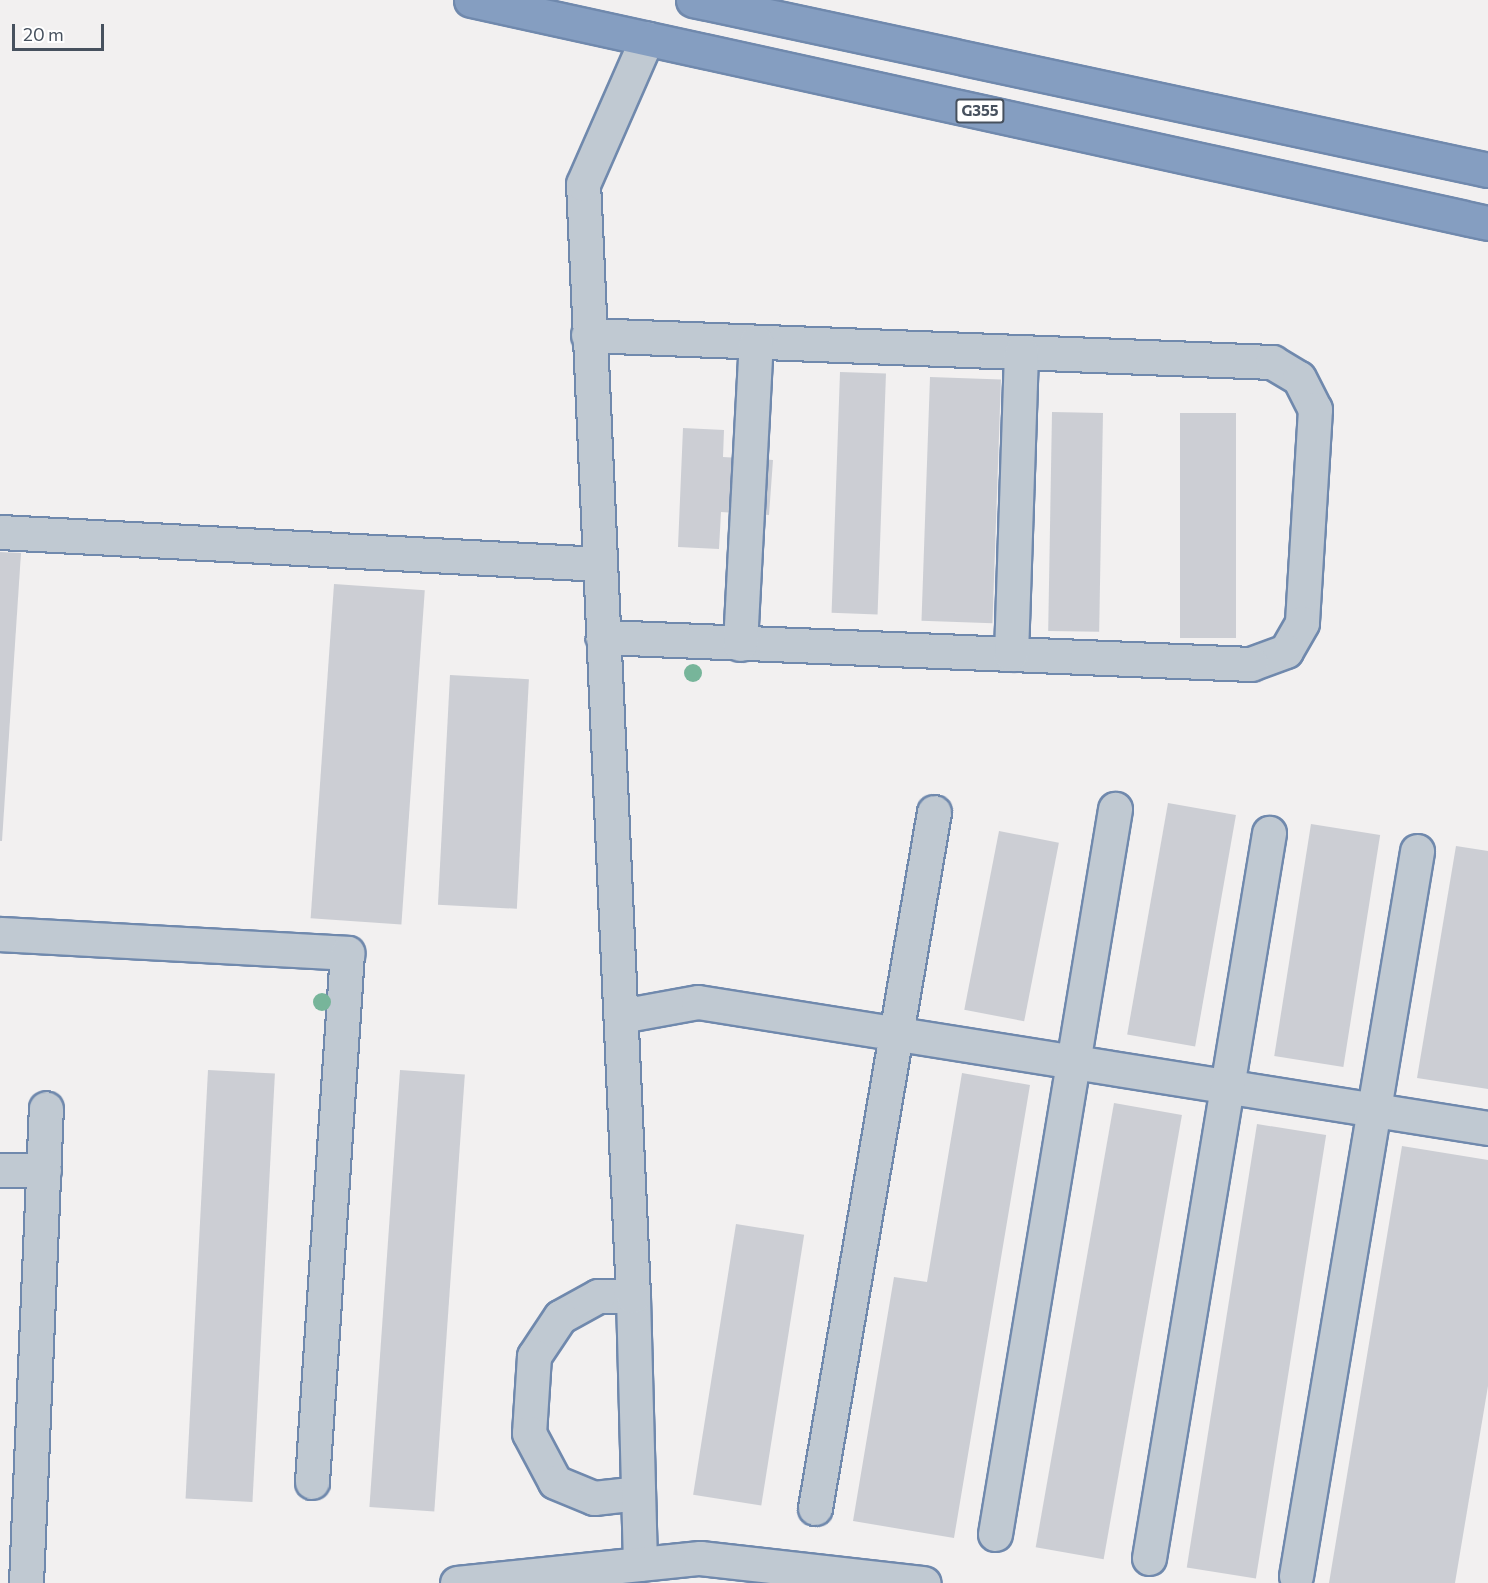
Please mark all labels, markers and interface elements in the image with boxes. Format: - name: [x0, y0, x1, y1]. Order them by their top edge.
- scale bar: [15, 12, 106, 50]
- text: 20 m: [23, 23, 64, 45]
- road number: G355: [954, 99, 1006, 123]

